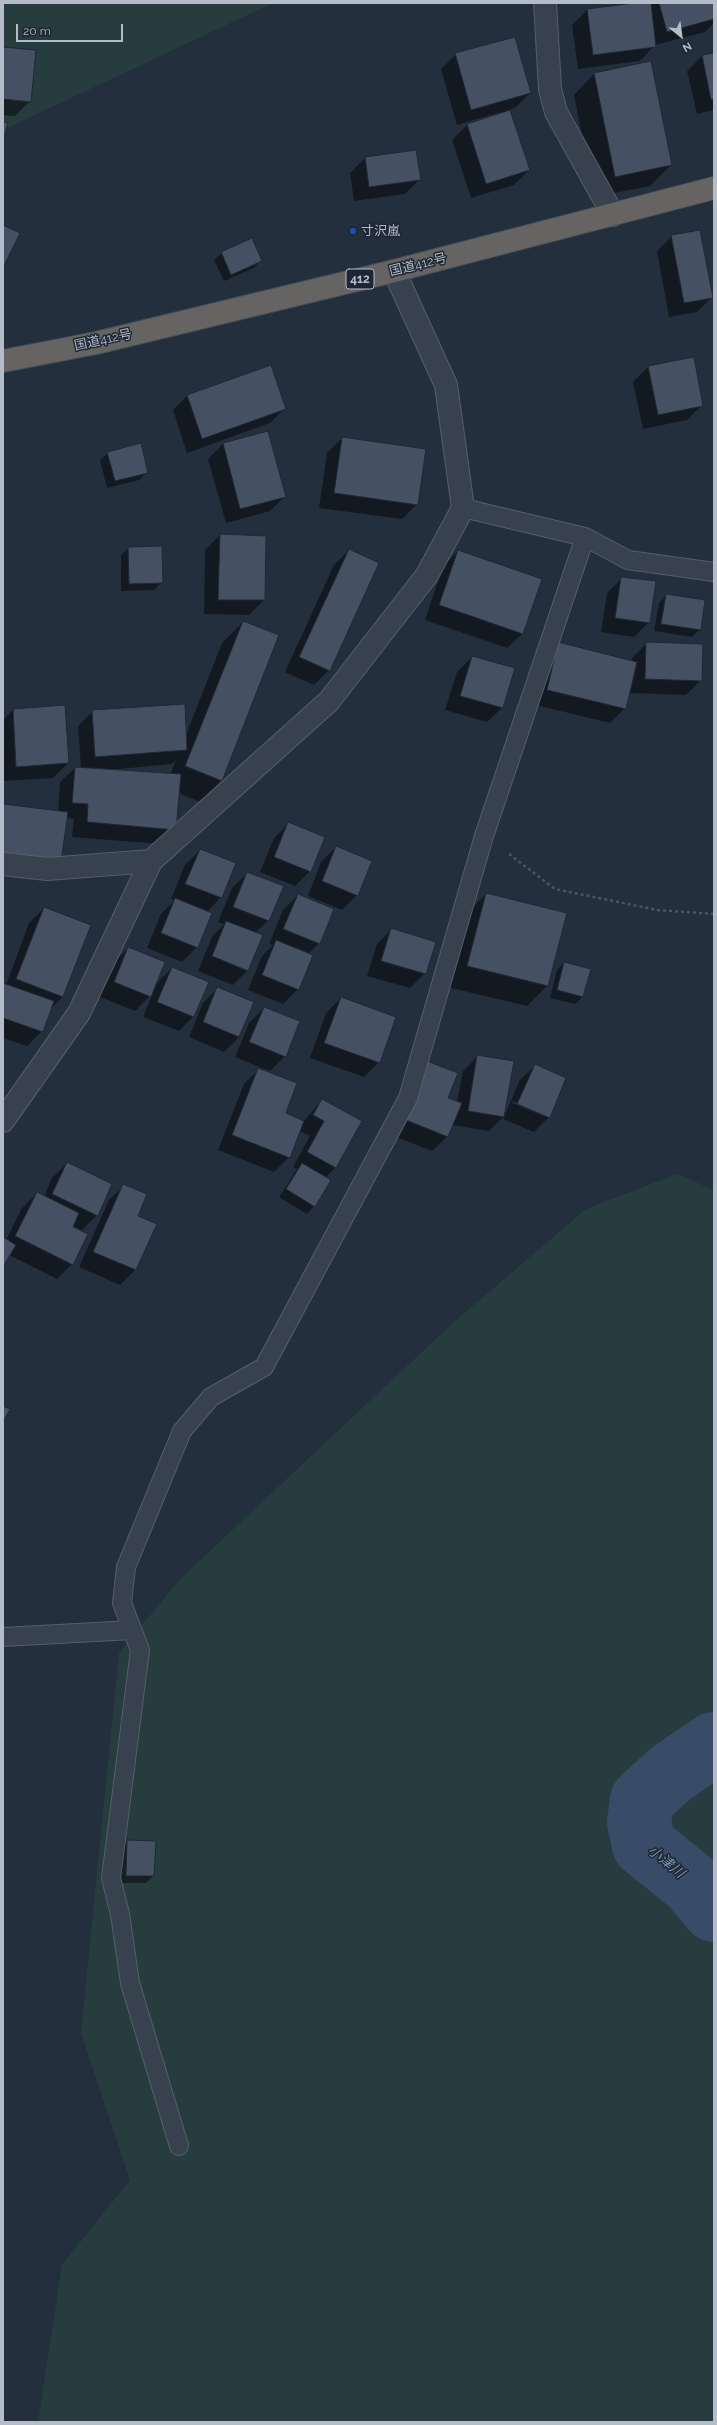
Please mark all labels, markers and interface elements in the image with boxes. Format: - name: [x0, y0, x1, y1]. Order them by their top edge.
- scale bar: [18, 16, 125, 42]
- north arrow: [661, 16, 701, 56]
- text: 20 m: [23, 24, 51, 38]
- text: N: [680, 39, 694, 55]
- place label: 寸沢嵐: [361, 223, 400, 239]
- marker: 寸沢嵐: [348, 226, 358, 236]
- street label: 国道412号: [388, 250, 448, 280]
- road number: 412: [346, 269, 374, 289]
- street label: 国道412号: [73, 326, 133, 354]
- water label: 小津川: [644, 1842, 688, 1882]

